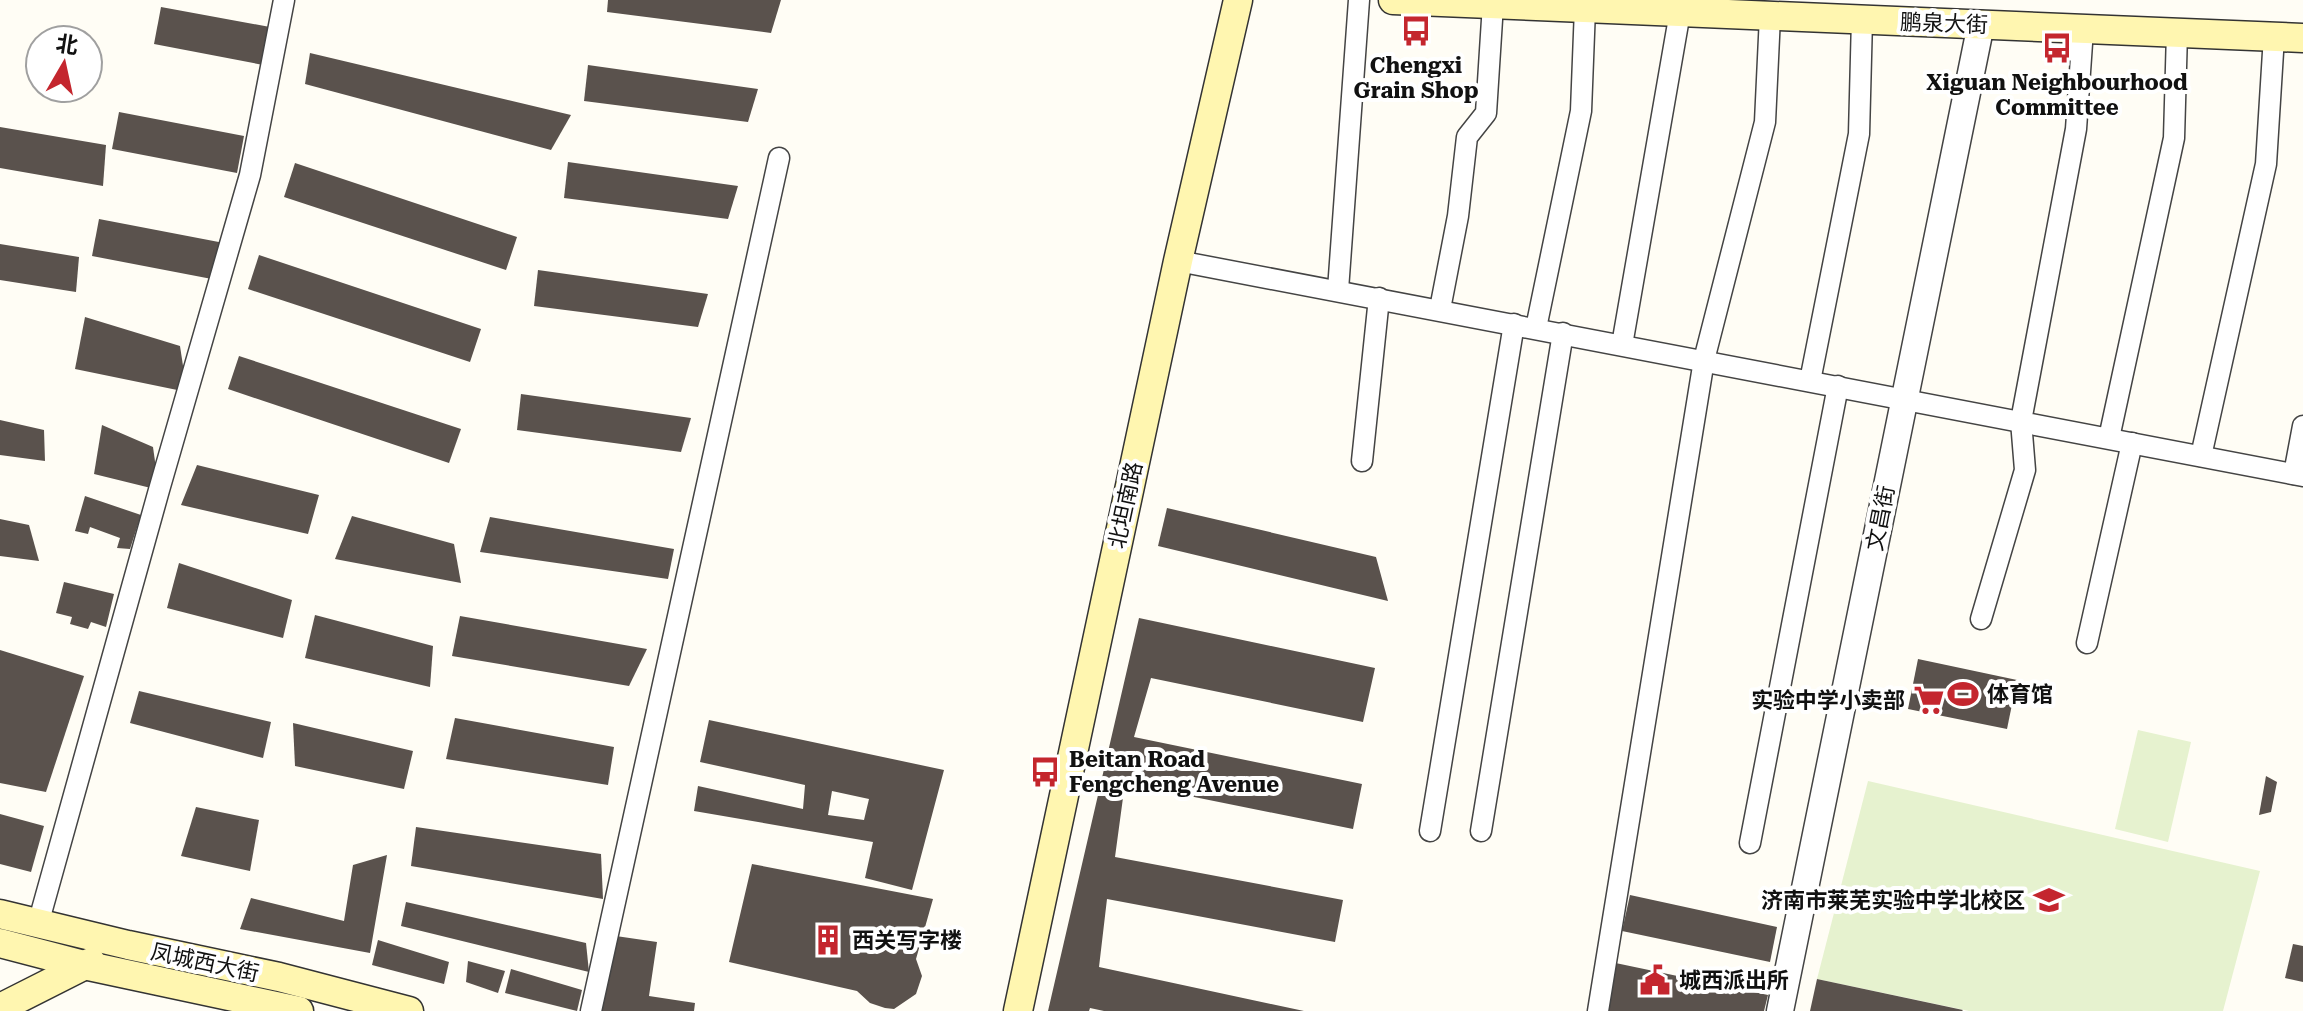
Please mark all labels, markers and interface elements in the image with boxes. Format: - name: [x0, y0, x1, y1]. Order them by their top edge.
- street label: 鹏泉大街: [1900, 9, 1988, 38]
- bus stop icon: Chengxi Grain Shop: [1399, 14, 1433, 48]
- north arrow: [24, 24, 104, 104]
- text: 北: [54, 31, 80, 59]
- bus stop icon: Xiguan Neighbourhood Committee: [2040, 31, 2074, 65]
- place label: Chengxi Grain Shop: [1353, 53, 1479, 103]
- place label: Xiguan Neighbourhood Committee: [1926, 70, 2188, 120]
- street label: 北坦南路: [1104, 459, 1147, 551]
- street label: 文昌街: [1862, 483, 1899, 553]
- sports icon: 体育馆: [1946, 677, 1980, 711]
- place label: 体育馆: [1987, 682, 2053, 707]
- supermarket icon: 实验中学小卖部: [1912, 683, 1946, 717]
- place label: 实验中学小卖部: [1751, 688, 1905, 713]
- place label: Beitan Road Fengcheng Avenue: [1069, 747, 1279, 797]
- bus stop icon: Beitan Road Fengcheng Avenue: [1028, 755, 1062, 789]
- school or university icon: 济南市莱芜实验中学北校区: [2032, 883, 2066, 917]
- place label: 济南市莱芜实验中学北校区: [1761, 888, 2025, 913]
- building icon: 西关写字楼: [811, 923, 845, 957]
- place label: 西关写字楼: [852, 928, 962, 953]
- street label: 凤城西大街: [148, 939, 261, 986]
- public building icon: 城西派出所: [1638, 963, 1672, 997]
- place label: 城西派出所: [1679, 968, 1789, 993]

